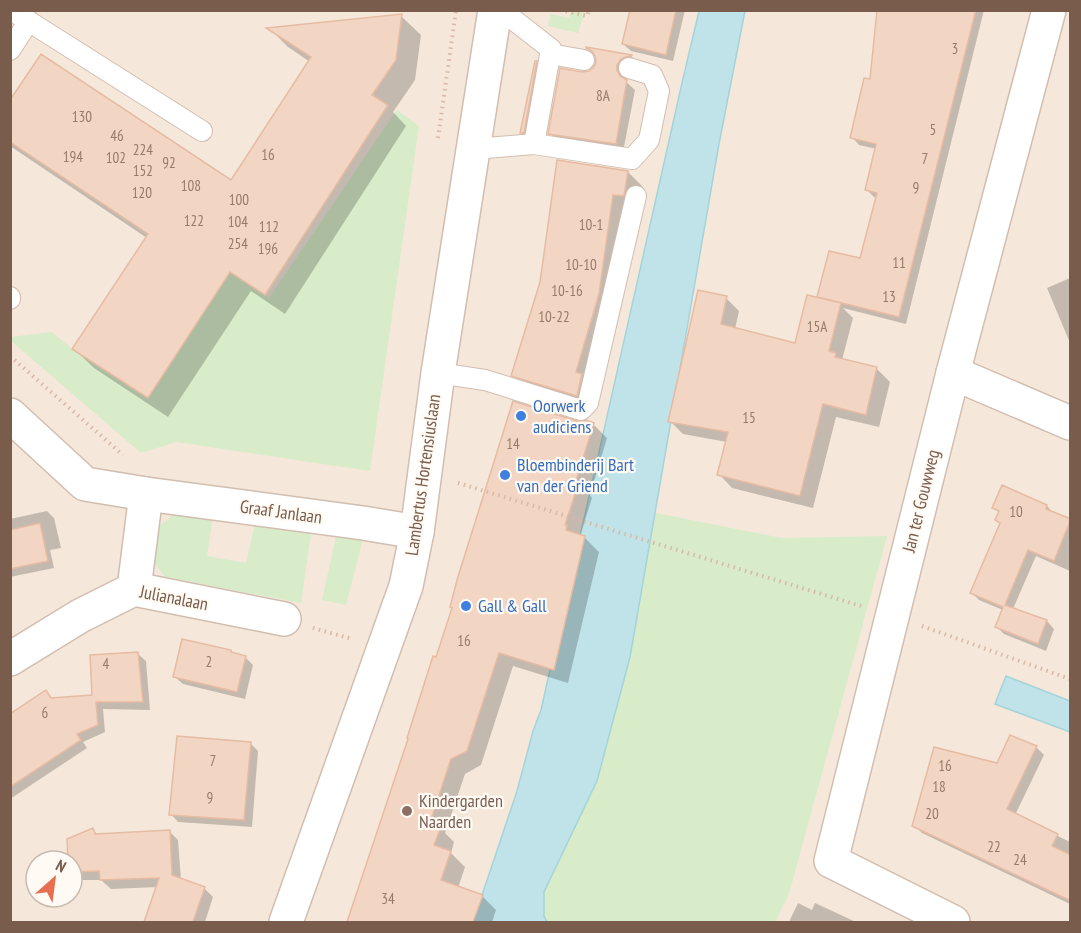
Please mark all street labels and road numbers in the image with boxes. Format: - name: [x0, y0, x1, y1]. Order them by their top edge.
- street label: Lambertus Hortensiuslaan: [400, 393, 445, 557]
- street label: Jan ter Gouwweg: [896, 447, 944, 556]
- street label: Graaf Janlaan: [239, 494, 324, 529]
- street label: Julianalaan: [137, 579, 210, 615]

